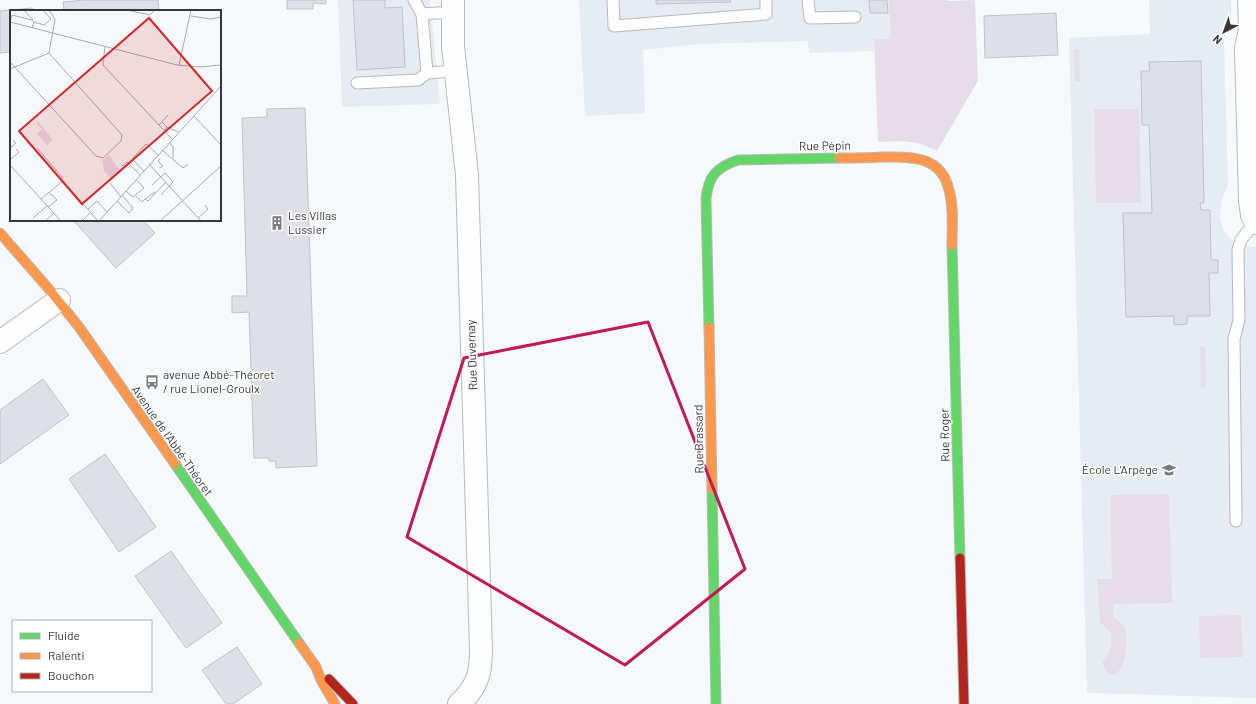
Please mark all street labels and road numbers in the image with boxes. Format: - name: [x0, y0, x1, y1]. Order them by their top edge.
- street label: Rue Pépin: [799, 138, 851, 152]
- street label: Rue Duvernay: [463, 319, 479, 391]
- street label: Avenue de l'Abbé-Théoret: [129, 383, 216, 498]
- street label: Rue Brassard: [690, 404, 706, 474]
- street label: Rue Roger: [937, 407, 951, 462]

